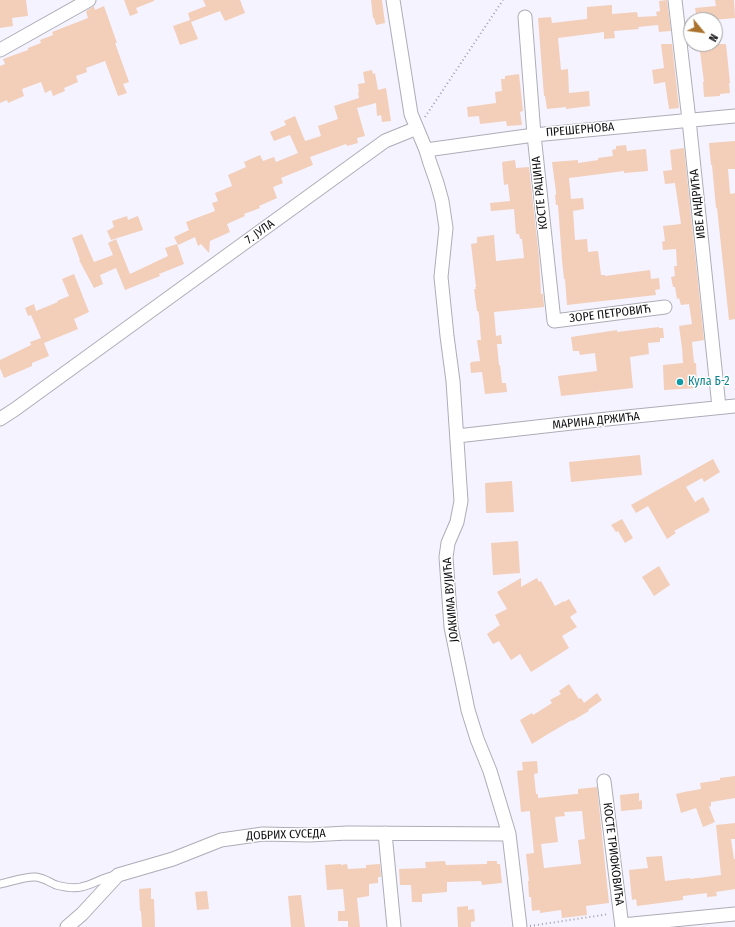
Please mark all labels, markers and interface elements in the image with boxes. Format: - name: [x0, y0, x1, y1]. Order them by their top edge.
- north arrow: [683, 12, 723, 52]
- text: N: [706, 32, 720, 44]
- street label: ПРЕШЕРНОВА: [545, 120, 615, 140]
- street label: КОСТЕ РАЦИНА: [529, 156, 551, 230]
- street label: ИВЕ АНДРИЋА: [687, 168, 709, 240]
- street label: 7. ЈУЛА: [243, 217, 277, 247]
- street label: ЗОРЕ ПЕТРОВИЋ: [569, 302, 651, 326]
- place label: Кула Б-2: [688, 375, 730, 389]
- marker: Кула Б-2: [675, 377, 685, 387]
- street label: МАРИНА ДРЖИЋА: [552, 409, 640, 433]
- street label: ЈОАКИМА ВУЈИЋА: [440, 557, 462, 643]
- street label: КОСТЕ ТРИФКОВИЋА: [600, 802, 626, 906]
- street label: ДОБРИХ СУСЕДА: [246, 826, 326, 844]

